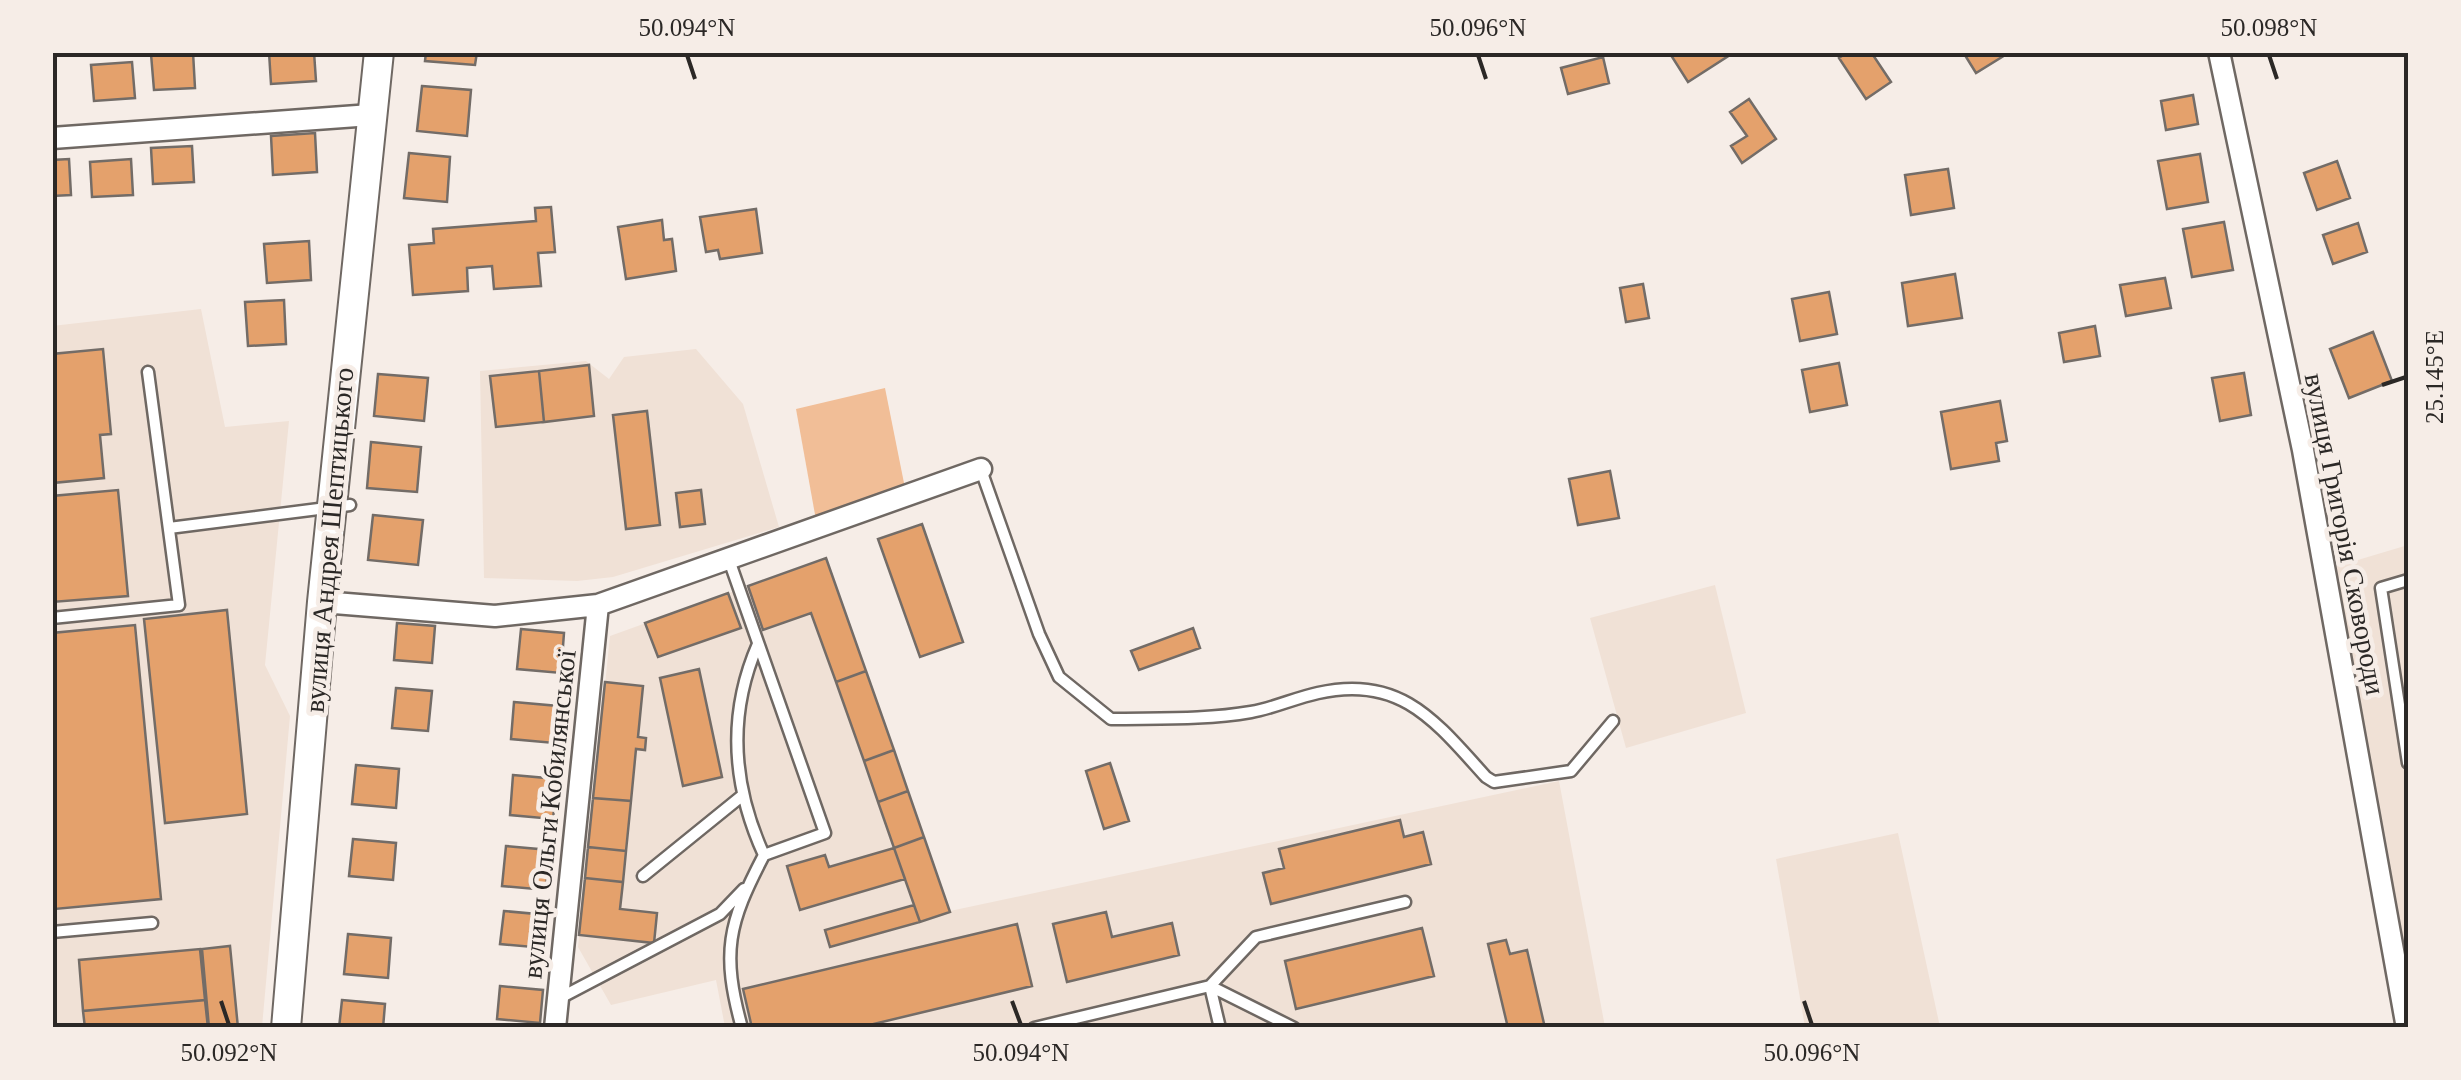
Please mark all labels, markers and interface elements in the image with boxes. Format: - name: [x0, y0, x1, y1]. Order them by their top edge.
- text: 50.094°N: [639, 14, 735, 41]
- text: 50.096°N: [1430, 14, 1526, 41]
- text: 50.098°N: [2221, 14, 2317, 41]
- text: 25.145°E: [2421, 330, 2448, 424]
- street label: вулиця Андрея Шептицького: [298, 366, 360, 714]
- street label: вулиця Григорія Сковороди: [2299, 371, 2391, 697]
- street label: вулиця Ольги Кобилянської: [516, 648, 582, 980]
- text: 50.092°N: [181, 1039, 277, 1066]
- text: 50.094°N: [973, 1039, 1069, 1066]
- text: 50.096°N: [1764, 1039, 1860, 1066]

